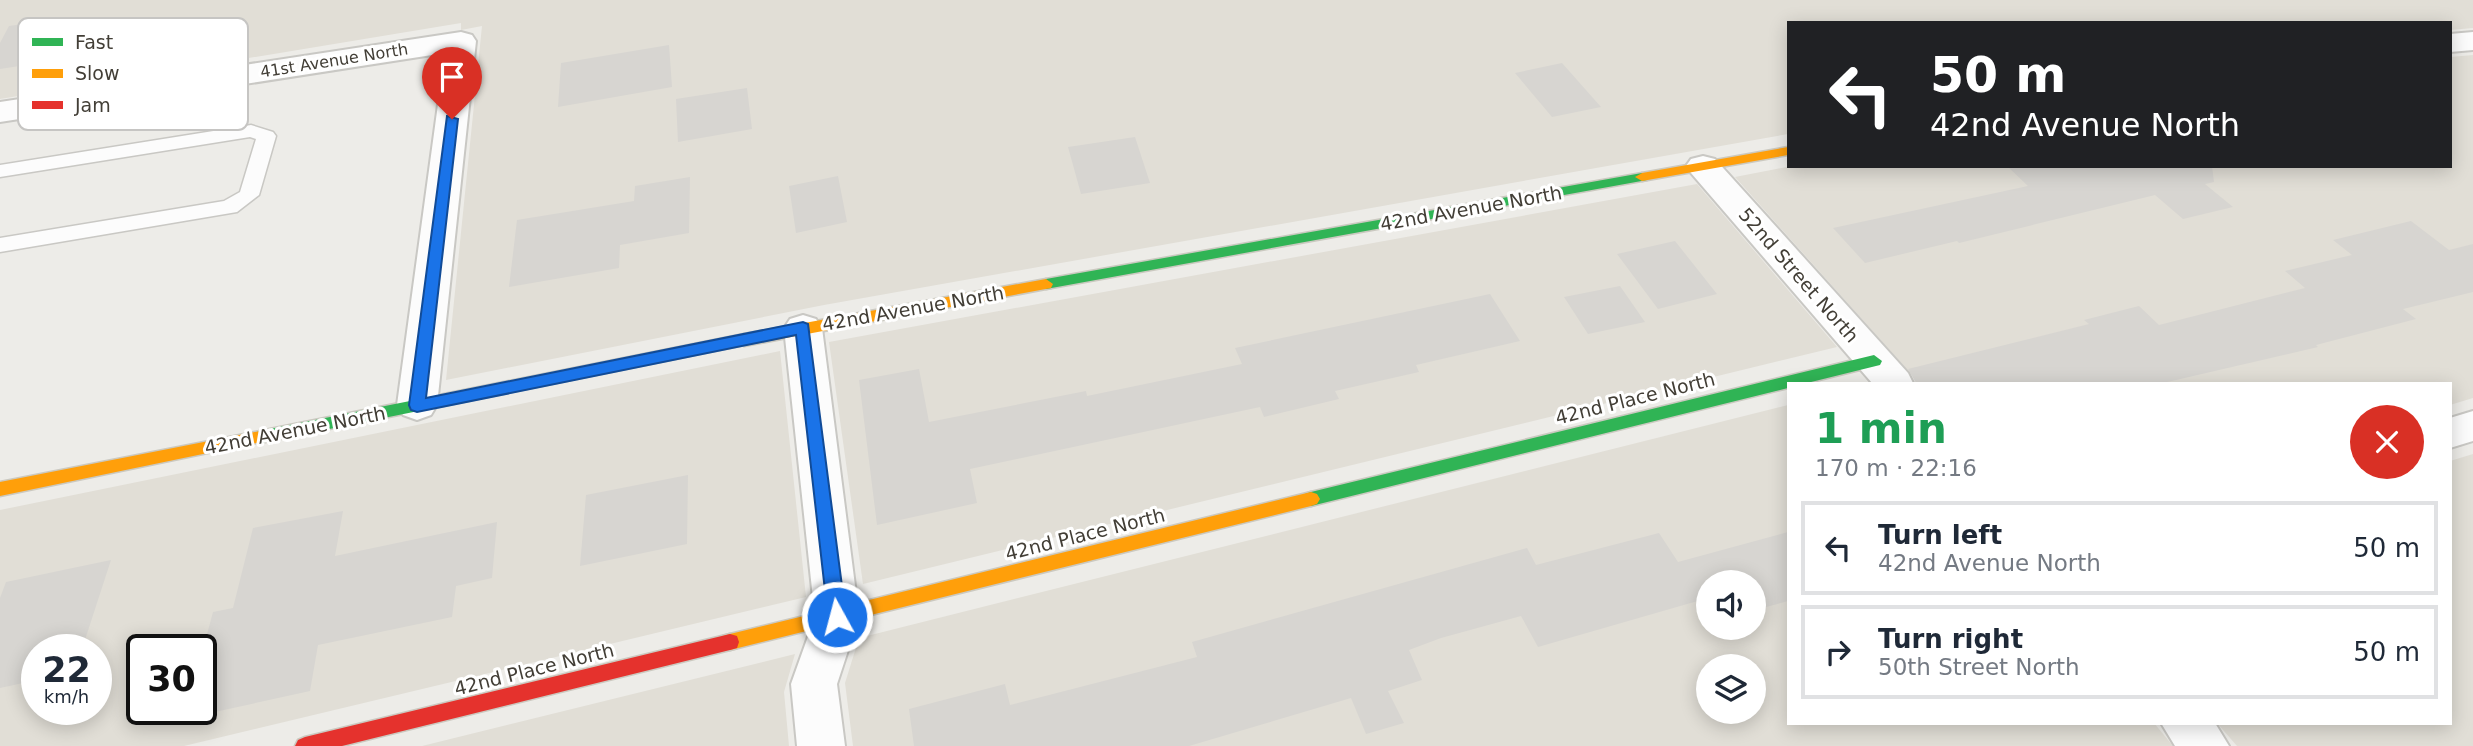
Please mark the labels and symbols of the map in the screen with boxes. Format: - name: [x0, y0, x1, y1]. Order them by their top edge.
- legend: [18, 18, 248, 130]
- text: Fast: [75, 31, 113, 53]
- street label: 41st Avenue North: [259, 39, 409, 82]
- pin: [422, 47, 482, 119]
- text: Slow: [75, 62, 120, 84]
- text: Jam: [74, 94, 111, 116]
- street label: 42nd Avenue North: [1378, 181, 1564, 235]
- street label: 52nd Street North: [1735, 203, 1863, 347]
- street label: 42nd Avenue North: [820, 281, 1006, 335]
- street label: 42nd Place North: [1553, 367, 1717, 429]
- street label: 42nd Avenue North: [203, 402, 387, 458]
- street label: 42nd Place North: [1003, 503, 1167, 565]
- position arrow: [800, 580, 874, 654]
- speed limit sign: 30: [126, 634, 217, 725]
- street label: 42nd Place North: [452, 638, 616, 700]

